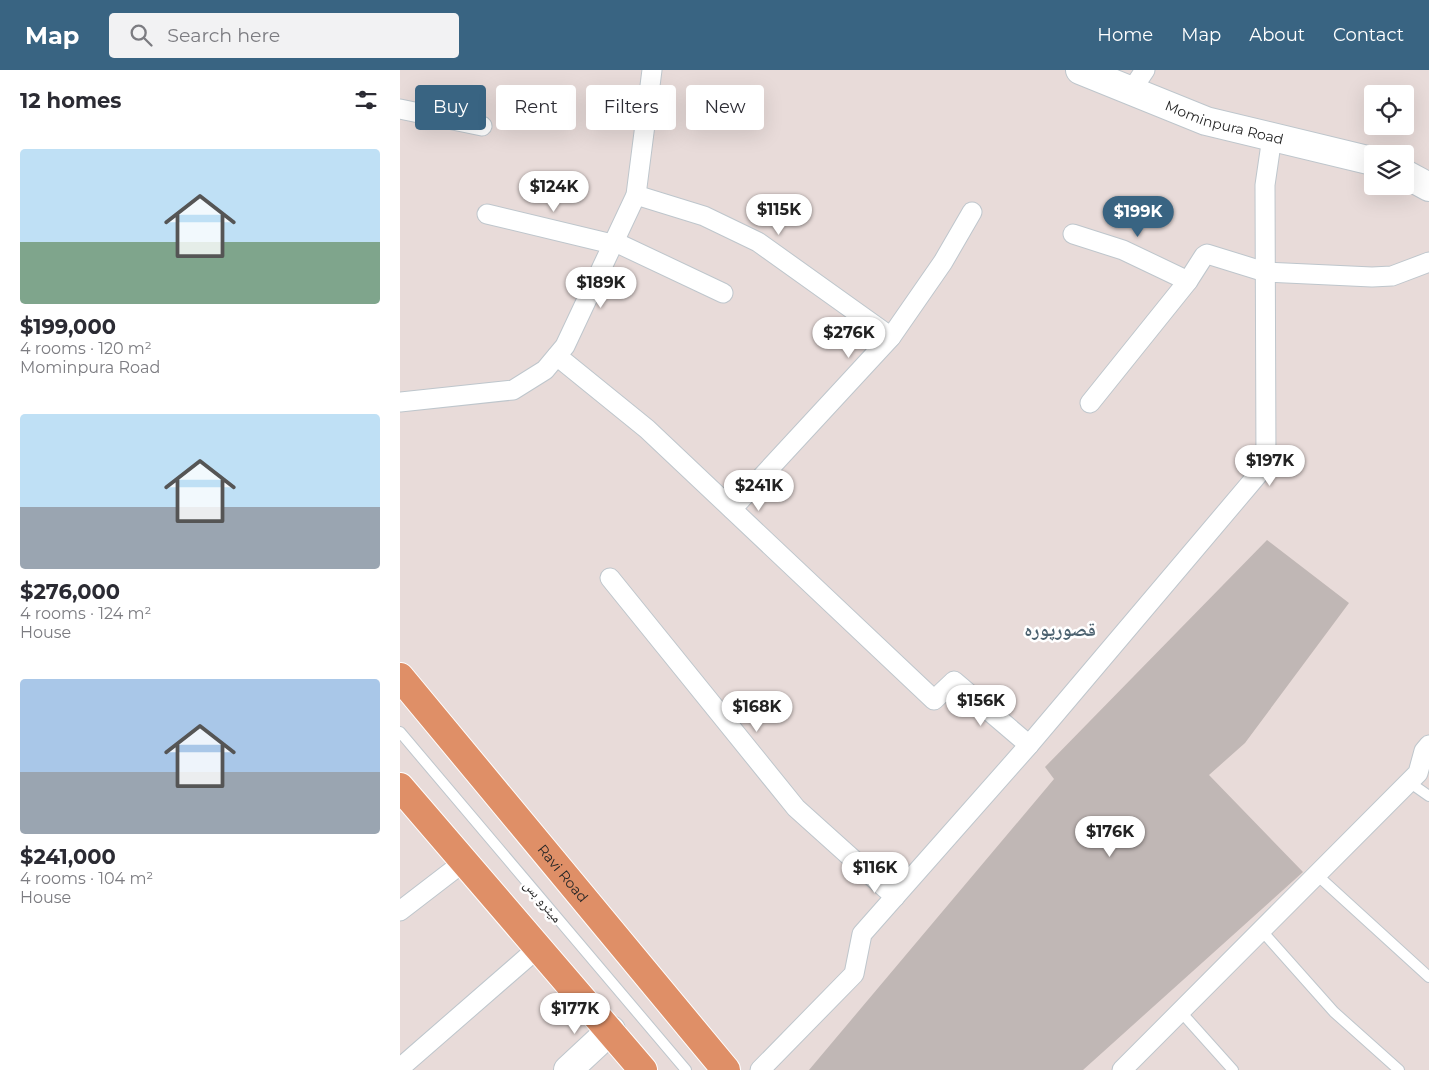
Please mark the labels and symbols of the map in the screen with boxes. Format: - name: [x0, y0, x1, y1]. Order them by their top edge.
- street label: Mominpura Road: [1162, 96, 1285, 148]
- pin: $124K: [519, 170, 589, 213]
- pin: $115K: [744, 194, 814, 236]
- pin: $199K: [1103, 196, 1173, 238]
- pin: $189K: [566, 266, 636, 309]
- pin: $276K: [814, 316, 884, 359]
- pin: $197K: [1235, 444, 1305, 487]
- pin: $241K: [724, 470, 794, 512]
- district label: قصورپورہ: [1024, 618, 1096, 641]
- pin: $156K: [946, 684, 1016, 727]
- pin: $168K: [722, 690, 792, 733]
- pin: $176K: [1075, 816, 1145, 858]
- street label: Ravi Road: [534, 841, 592, 906]
- pin: $116K: [840, 852, 910, 894]
- street label: میٹرو بس: [520, 876, 566, 926]
- pin: $177K: [540, 992, 610, 1035]

